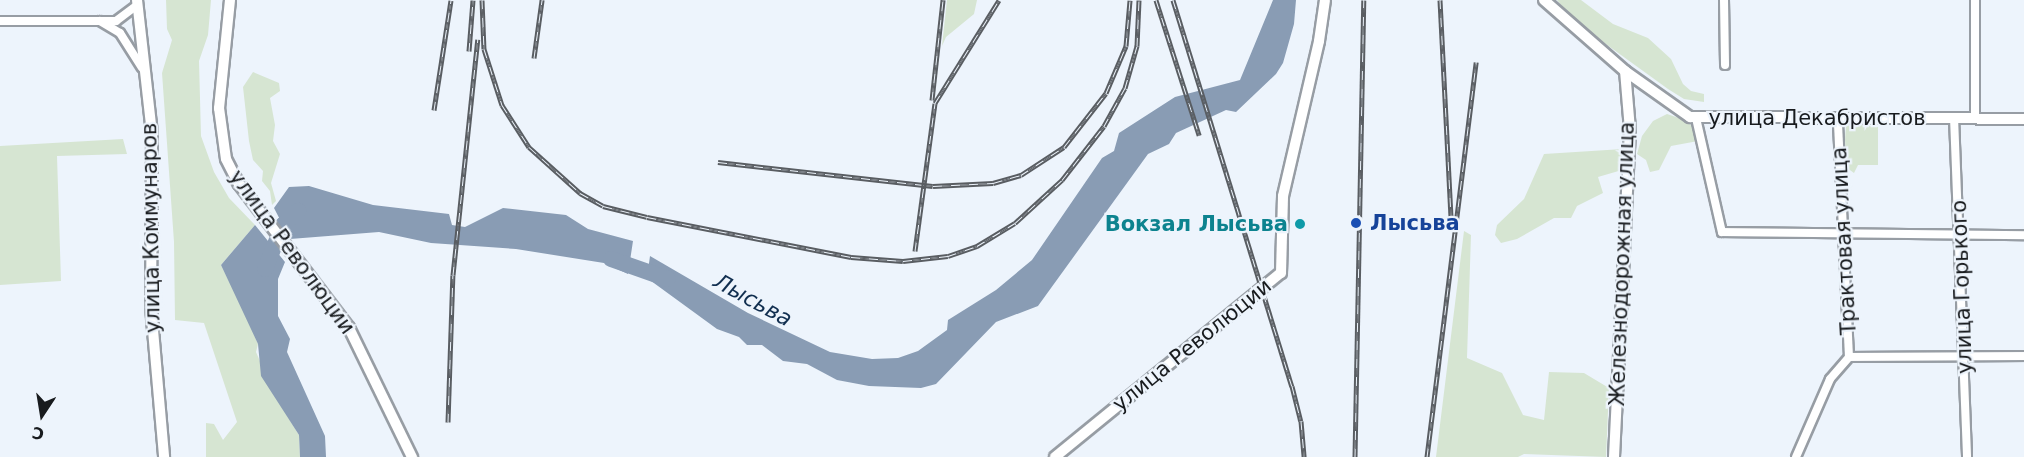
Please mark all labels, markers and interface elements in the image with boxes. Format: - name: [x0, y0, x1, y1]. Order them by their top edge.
- street label: улица Декабристов: [1708, 105, 1926, 131]
- street label: Железнодорожная улица: [1604, 121, 1640, 407]
- street label: улица Коммунаров: [137, 123, 165, 333]
- street label: Трактовая улица: [1826, 146, 1862, 336]
- street label: улица Революции: [224, 165, 360, 339]
- street label: улица Горького: [1946, 200, 1978, 374]
- place label: Лысьва: [1370, 210, 1460, 236]
- place label: Вокзал Лысьва: [1105, 211, 1288, 237]
- marker: Лысьва: [1347, 214, 1365, 232]
- marker: Вокзал Лысьва: [1293, 217, 1307, 231]
- water label: Лысьва: [709, 268, 797, 332]
- street label: улица Революции: [1108, 273, 1276, 417]
- north arrow: [12, 385, 72, 445]
- text: С: [30, 423, 46, 444]

